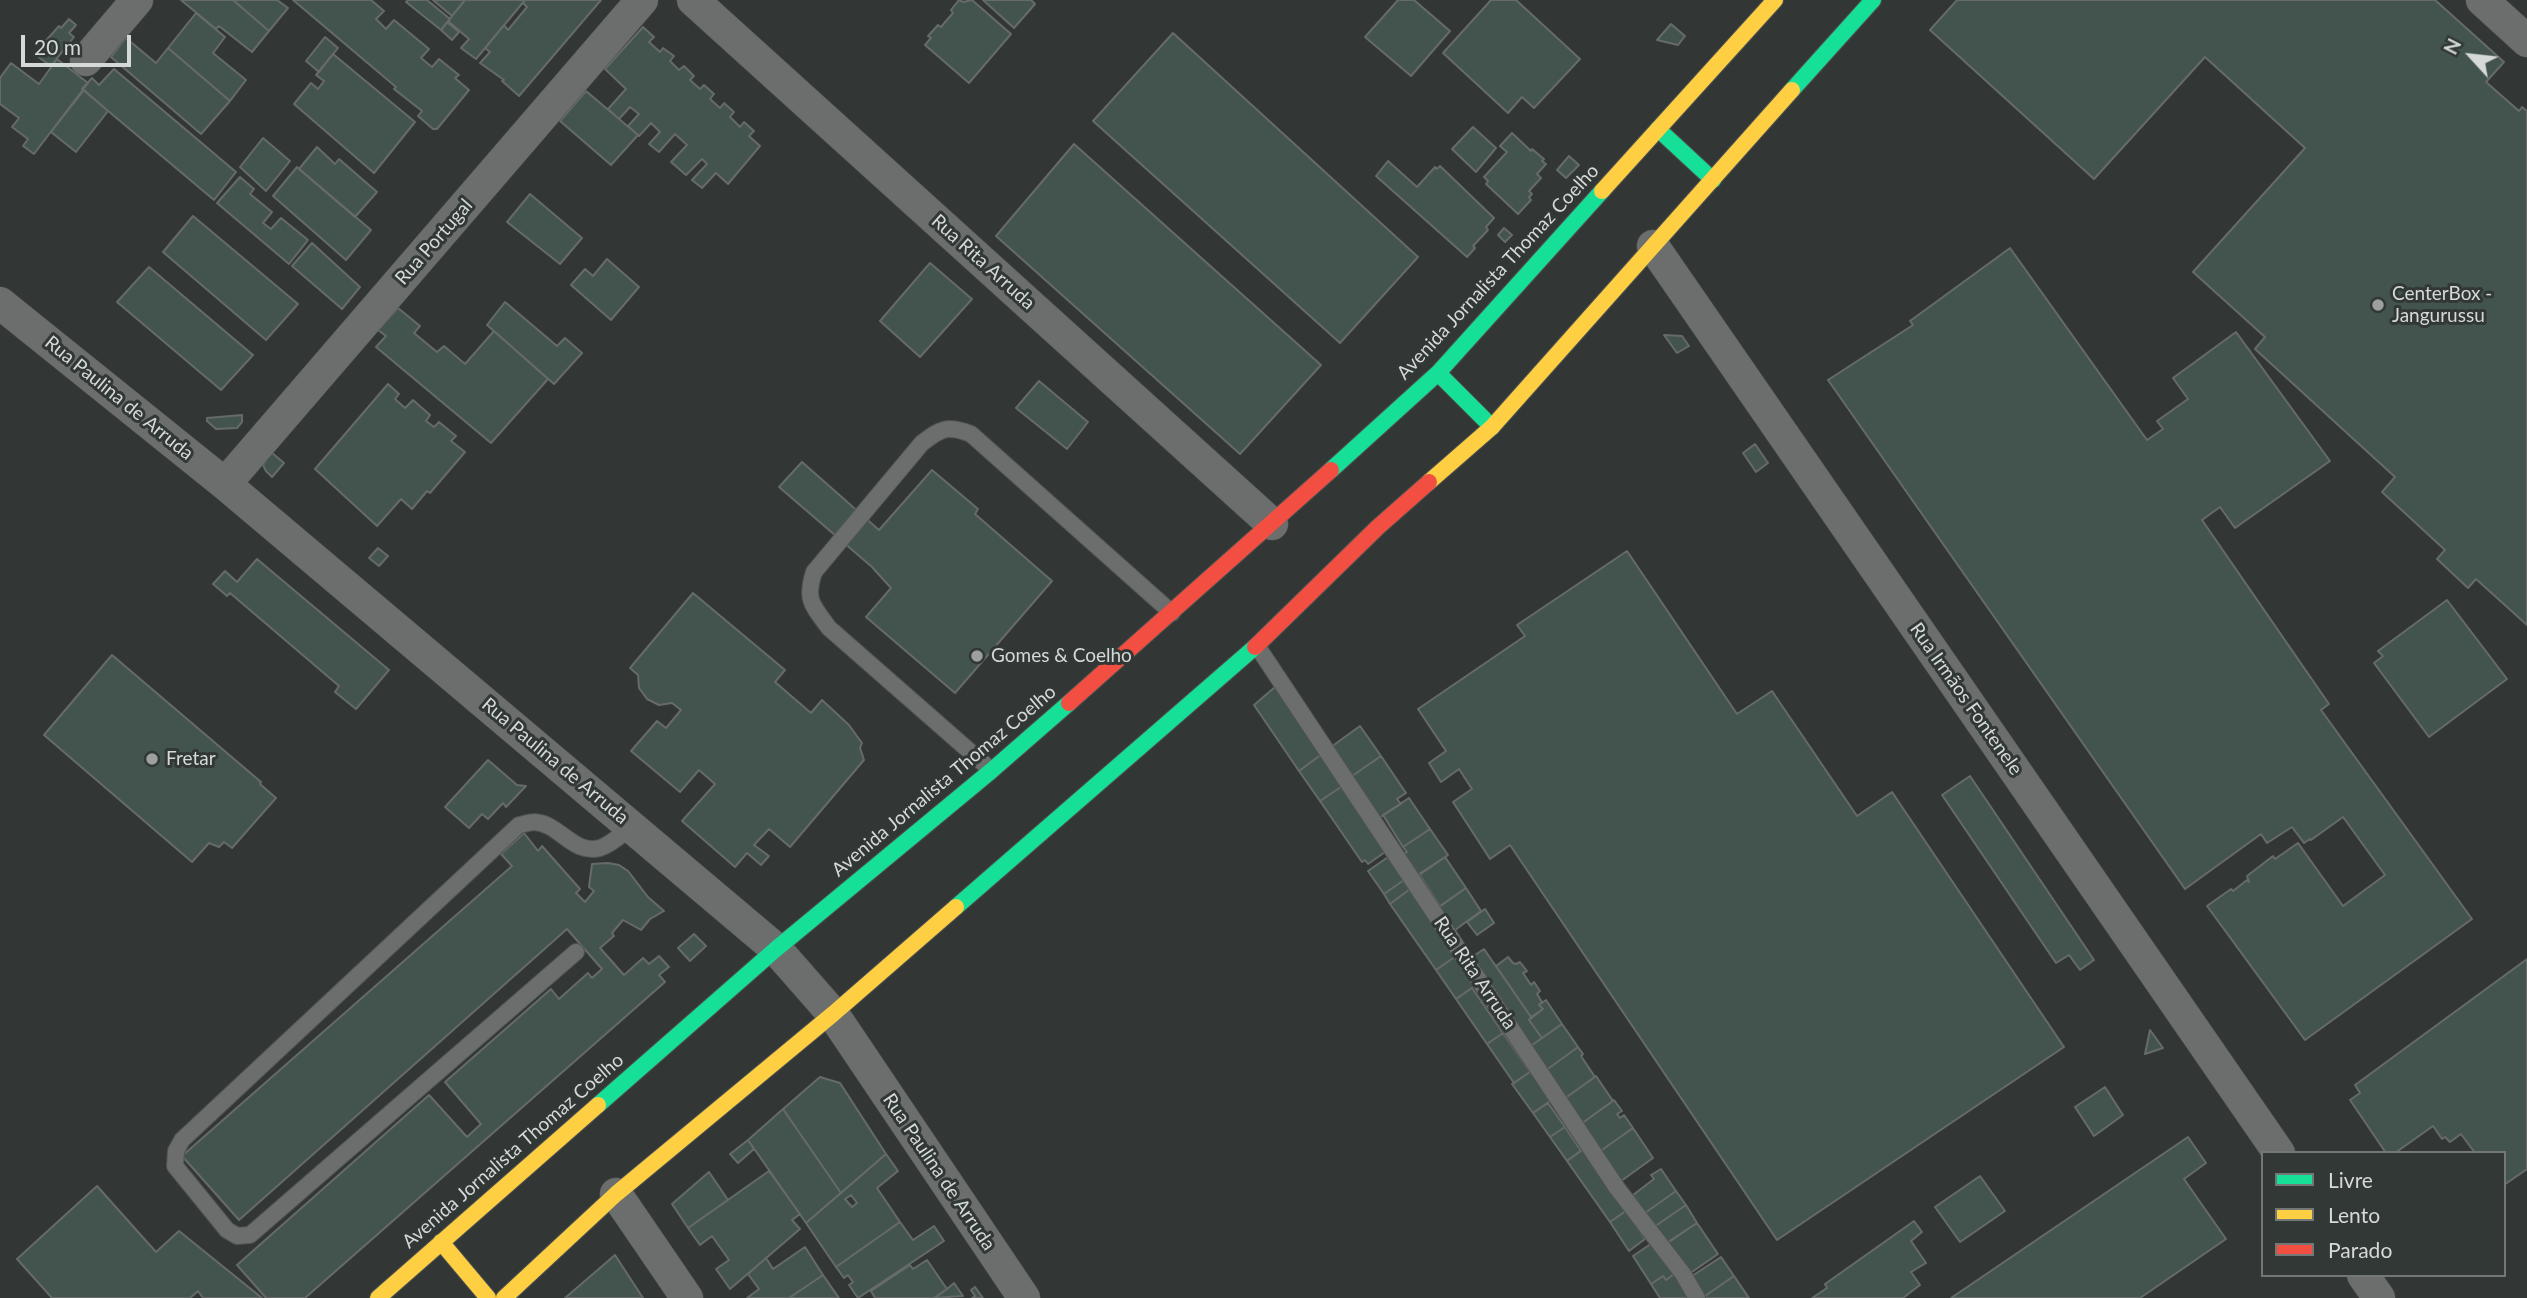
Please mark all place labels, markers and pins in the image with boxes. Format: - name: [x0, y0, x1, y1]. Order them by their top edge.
- place label: CenterBox - Jangurussu: [2392, 283, 2492, 327]
- marker: CenterBox - Jangurussu: [2370, 297, 2386, 313]
- place label: Gomes & Coelho: [991, 645, 1132, 667]
- marker: Gomes & Coelho: [969, 648, 985, 664]
- place label: Fretar: [166, 748, 216, 770]
- marker: Fretar: [144, 751, 160, 767]

